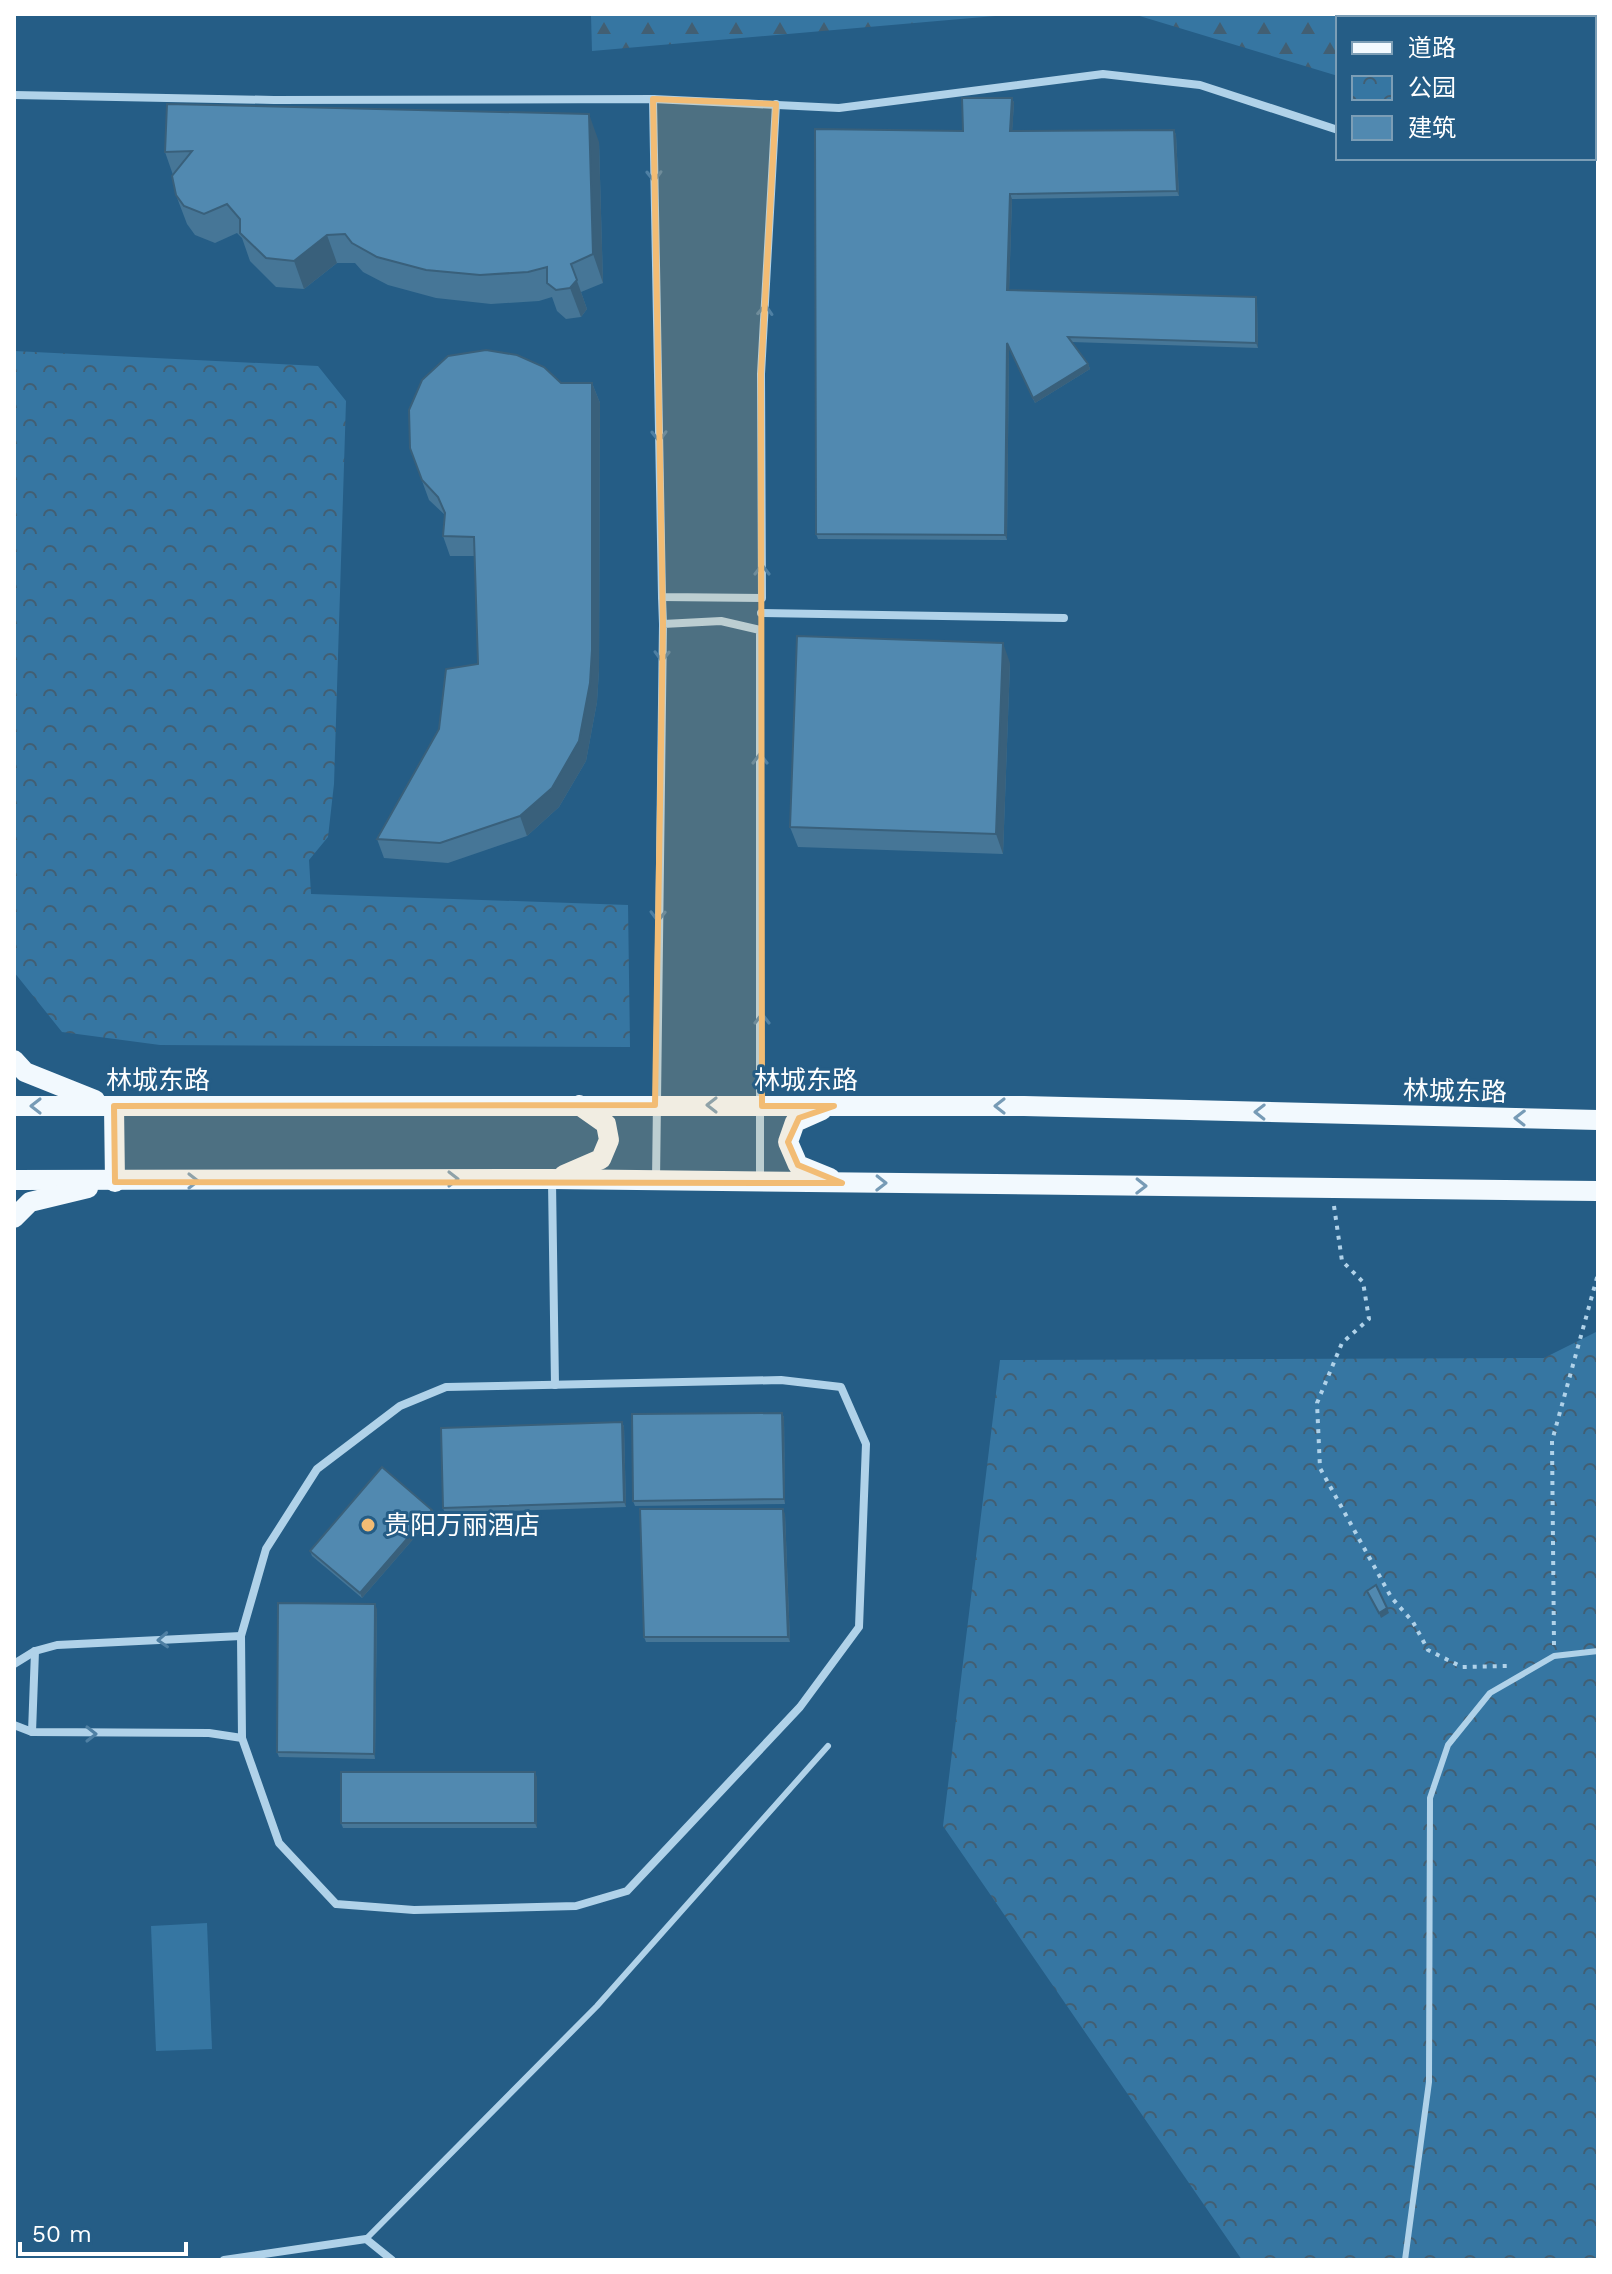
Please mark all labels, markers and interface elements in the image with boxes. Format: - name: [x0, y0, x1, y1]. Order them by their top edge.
- legend: [1336, 16, 1596, 160]
- text: 道路: [1408, 34, 1456, 62]
- text: 公园: [1408, 74, 1456, 102]
- text: 建筑: [1408, 114, 1456, 142]
- one-way arrow: [646, 170, 663, 183]
- one-way arrow: [756, 303, 773, 316]
- one-way arrow: [651, 430, 668, 443]
- one-way arrow: [753, 563, 771, 576]
- one-way arrow: [653, 650, 671, 663]
- one-way arrow: [752, 752, 769, 765]
- one-way arrow: [649, 910, 667, 923]
- one-way arrow: [753, 1012, 770, 1025]
- street label: 林城东路: [106, 1065, 210, 1095]
- street label: 林城东路: [754, 1065, 858, 1095]
- street label: 林城东路: [1403, 1075, 1507, 1107]
- one-way arrow: [705, 1096, 718, 1114]
- one-way arrow: [29, 1097, 42, 1115]
- one-way arrow: [993, 1097, 1006, 1115]
- one-way arrow: [1253, 1103, 1266, 1121]
- one-way arrow: [1513, 1110, 1526, 1127]
- one-way arrow: [447, 1170, 460, 1188]
- one-way arrow: [187, 1172, 200, 1190]
- one-way arrow: [875, 1174, 888, 1192]
- one-way arrow: [1135, 1177, 1148, 1195]
- place label: 贵阳万丽酒店: [384, 1510, 540, 1540]
- marker: 贵阳万丽酒店: [359, 1516, 377, 1534]
- one-way arrow: [156, 1631, 169, 1648]
- one-way arrow: [85, 1725, 98, 1743]
- scale bar: [20, 2206, 186, 2256]
- text: 50 m: [32, 2220, 92, 2248]

